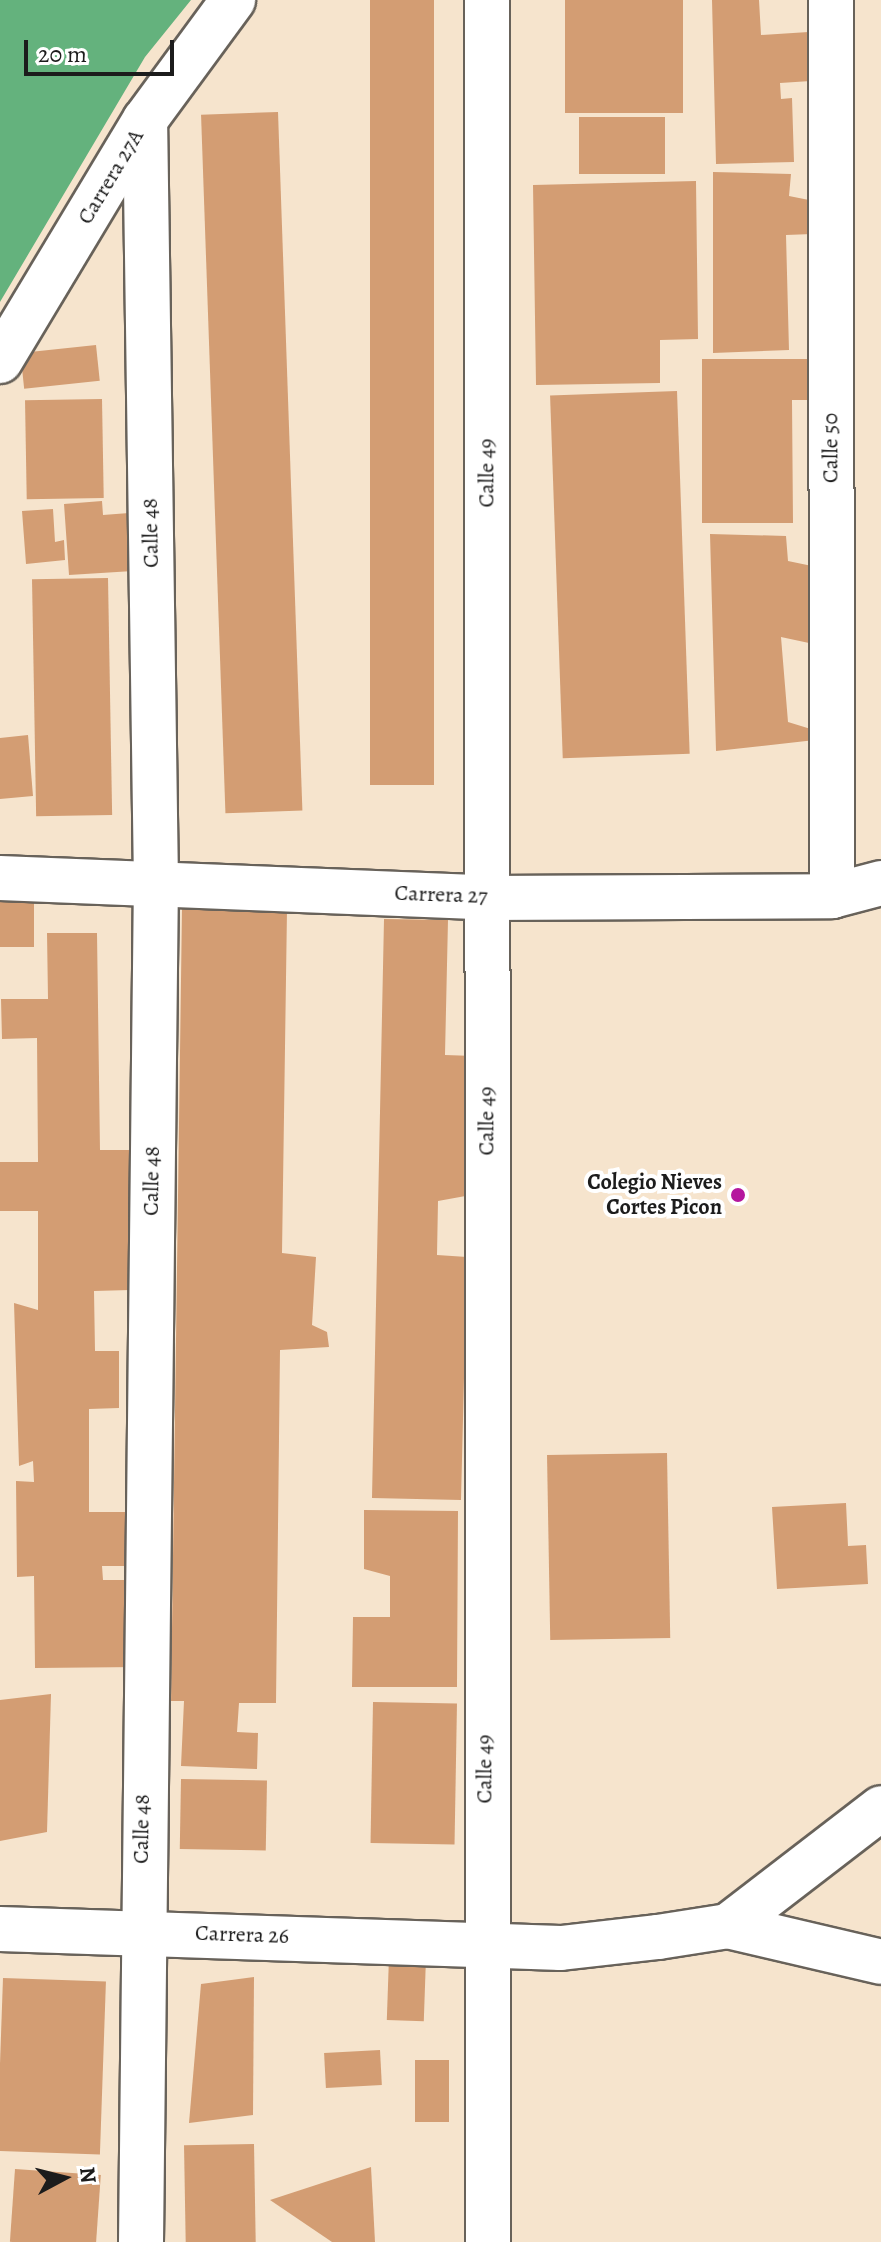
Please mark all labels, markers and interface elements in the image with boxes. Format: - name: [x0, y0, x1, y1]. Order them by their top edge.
- scale bar: [28, 24, 178, 74]
- text: 20 m: [38, 38, 87, 70]
- street label: Carrera 27A: [72, 125, 150, 229]
- street label: Calle 50: [818, 413, 844, 483]
- street label: Calle 49: [474, 439, 500, 507]
- street label: Calle 48: [137, 498, 165, 568]
- street label: Carrera 27: [394, 880, 488, 910]
- street label: Calle 49: [474, 1087, 500, 1155]
- street label: Calle 48: [138, 1146, 166, 1216]
- place label: Colegio Nieves Cortes Picon: [587, 1169, 722, 1220]
- marker: Colegio Nieves Cortes Picon: [729, 1186, 747, 1204]
- street label: Calle 49: [472, 1735, 498, 1803]
- street label: Calle 48: [128, 1794, 156, 1864]
- street label: Carrera 26: [195, 1920, 289, 1950]
- north arrow: [24, 2138, 104, 2218]
- text: N: [72, 2165, 104, 2185]

